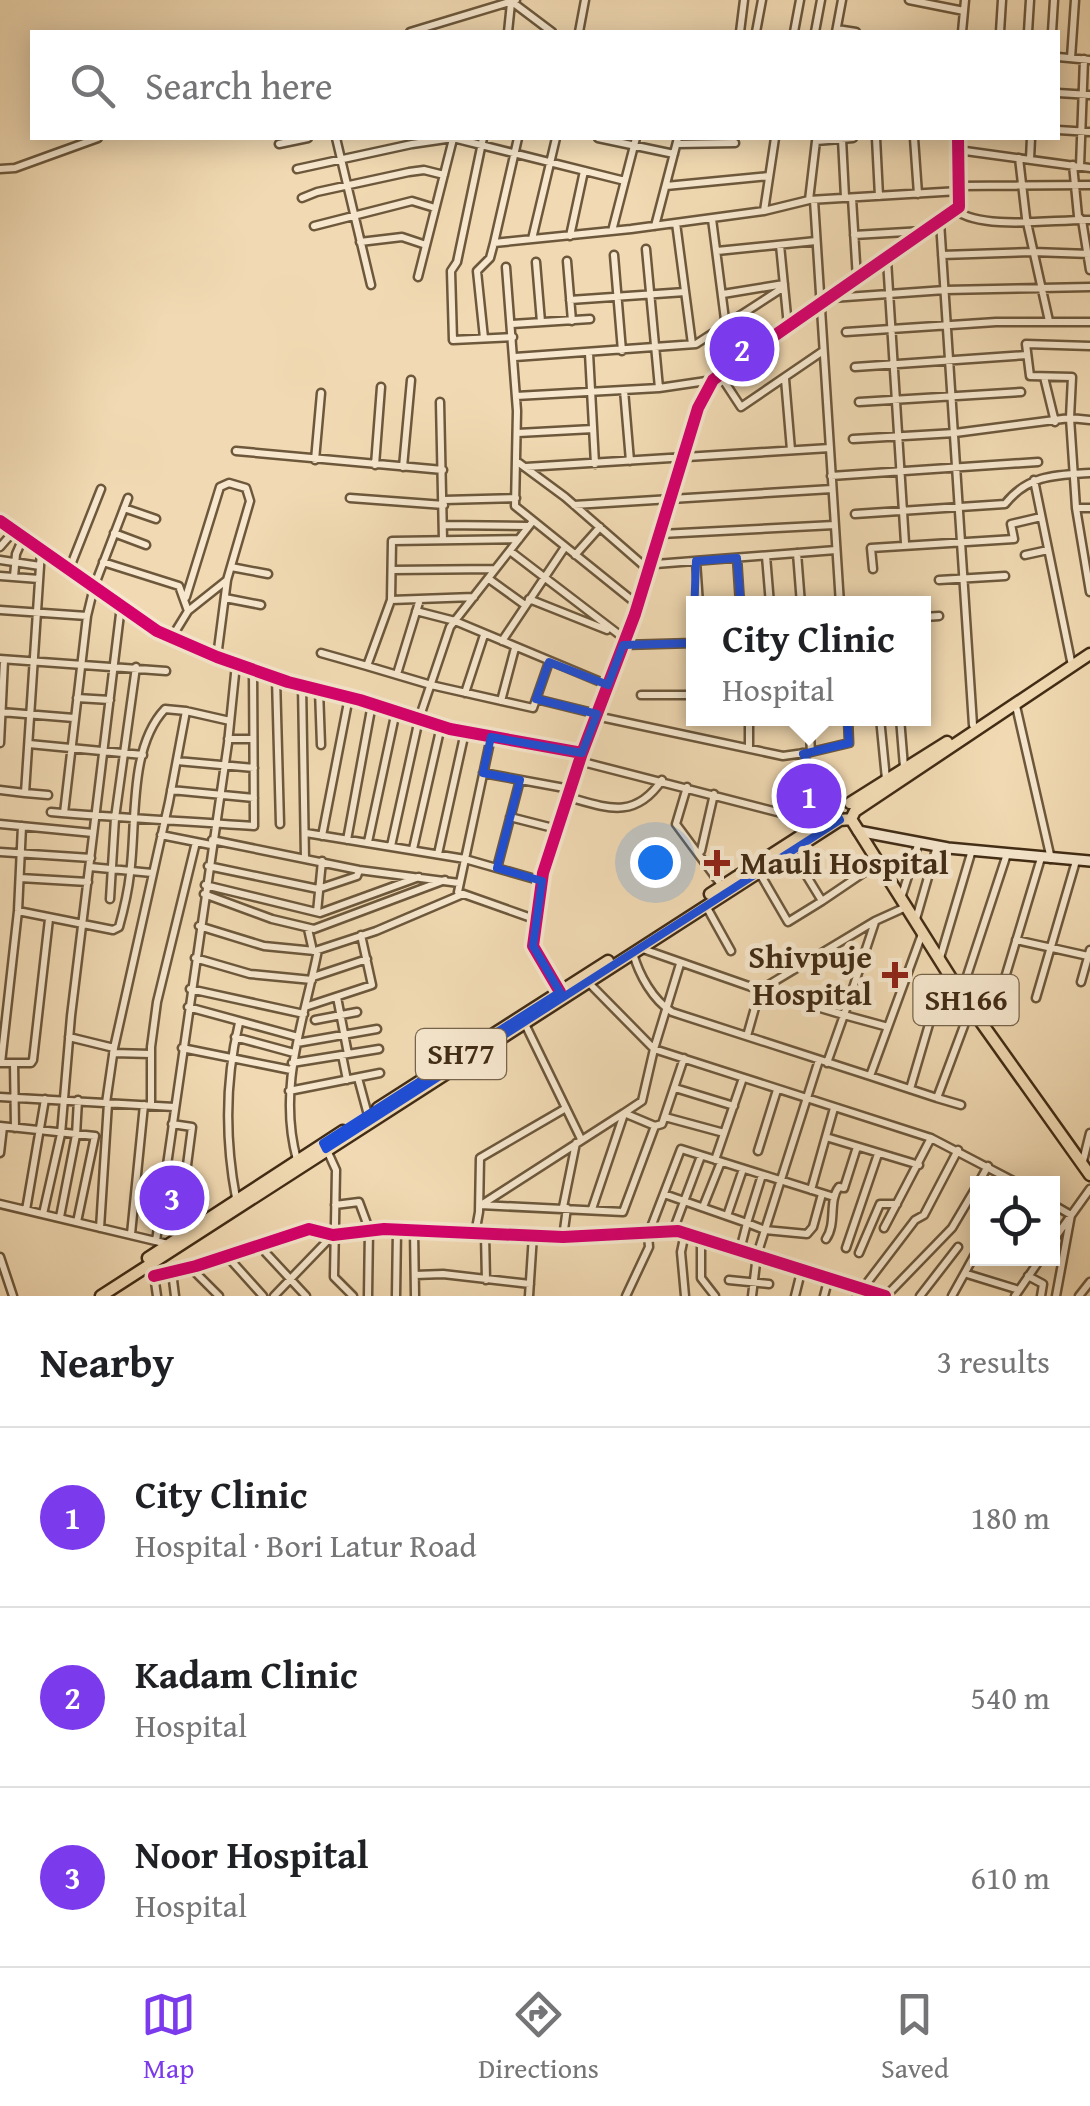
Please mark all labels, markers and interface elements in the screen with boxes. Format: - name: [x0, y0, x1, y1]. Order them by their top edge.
- search box: [30, 30, 1060, 140]
- text: Search here: [145, 57, 333, 113]
- icon: search: [65, 58, 120, 113]
- pin: 2: [710, 312, 774, 386]
- popup: [686, 596, 931, 726]
- text: City Clinic: [722, 610, 895, 666]
- text: Hospital: [722, 666, 834, 713]
- pin: 1: [776, 758, 842, 834]
- your location: [630, 837, 681, 888]
- place label: Mauli Hospital: [740, 839, 949, 886]
- marker: Mauli Hospital: [704, 850, 730, 876]
- place label: Shivpuje Hospital: [748, 933, 872, 1017]
- marker: Shivpuje Hospital: [882, 962, 908, 988]
- road number: SH166: [914, 975, 1018, 1025]
- road number: SH77: [416, 1029, 506, 1079]
- pin: 3: [140, 1160, 204, 1236]
- map controls: [970, 1176, 1060, 1266]
- button: locate: [970, 1176, 1060, 1266]
- text: Nearby: [40, 1331, 174, 1392]
- text: 3 results: [937, 1338, 1050, 1385]
- text: City Clinic: [135, 1466, 307, 1522]
- text: 1: [64, 1494, 81, 1541]
- text: 180 m: [971, 1494, 1050, 1541]
- text: Hospital · Bori Latur Road: [135, 1522, 477, 1569]
- text: Kadam Clinic: [135, 1646, 358, 1702]
- text: 2: [64, 1674, 81, 1721]
- text: 540 m: [971, 1674, 1050, 1721]
- text: Hospital: [135, 1702, 247, 1749]
- text: Noor Hospital: [135, 1826, 369, 1882]
- text: 3: [64, 1854, 81, 1901]
- text: 610 m: [971, 1854, 1050, 1901]
- text: Hospital: [135, 1882, 247, 1929]
- tab: Map: [141, 1987, 196, 2088]
- tab: Directions: [478, 1987, 599, 2088]
- tab: Saved: [881, 1987, 949, 2088]

